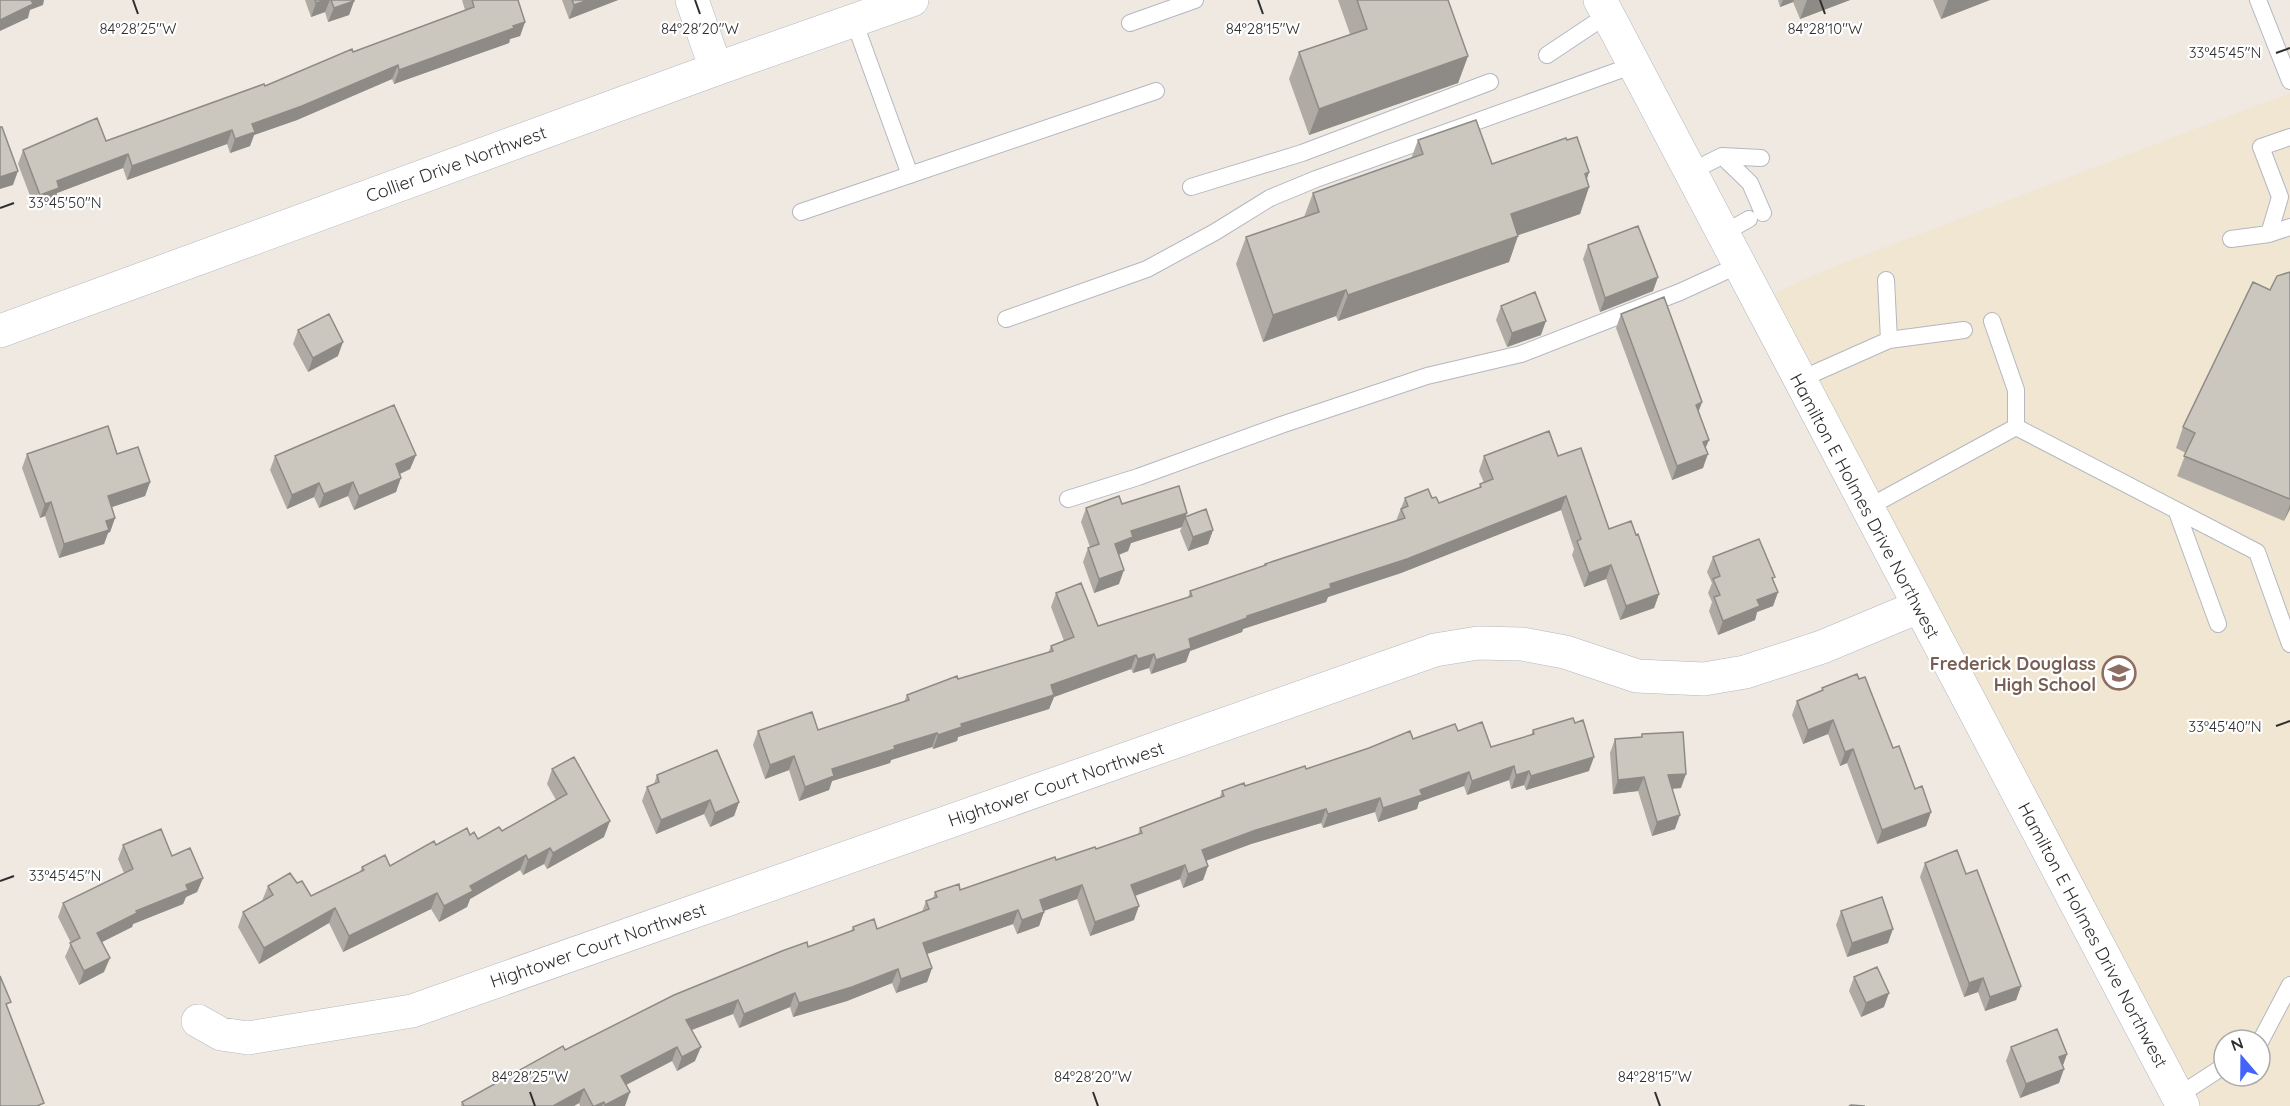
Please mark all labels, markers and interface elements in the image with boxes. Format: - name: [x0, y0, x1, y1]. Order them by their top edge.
- text: 84°28'25"W: [99, 19, 177, 38]
- text: 84°28'20"W: [661, 19, 739, 38]
- text: 84°28'15"W: [1226, 19, 1301, 38]
- text: 84°28'10"W: [1787, 19, 1863, 38]
- text: 33°45'45"N: [2189, 43, 2261, 62]
- street label: Collier Drive Northwest: [363, 121, 549, 207]
- text: 33°45'50"N: [28, 193, 102, 212]
- street label: Hamilton E Holmes Drive Northwest: [1785, 369, 1945, 643]
- place label: Frederick Douglass High School: [1930, 652, 2096, 696]
- school or university icon: Frederick Douglass High School: [2101, 655, 2137, 691]
- text: 33°45'40"N: [2188, 717, 2262, 736]
- street label: Hightower Court Northwest: [945, 736, 1167, 832]
- street label: Hamilton E Holmes Drive Northwest: [2013, 798, 2173, 1072]
- text: 33°45'45"N: [29, 866, 101, 885]
- street label: Hightower Court Northwest: [487, 897, 709, 993]
- north arrow: [2212, 1028, 2272, 1088]
- text: N: [2228, 1032, 2246, 1055]
- text: 84°28'25"W: [491, 1067, 569, 1086]
- text: 84°28'20"W: [1054, 1067, 1132, 1086]
- text: 84°28'15"W: [1618, 1067, 1693, 1086]

